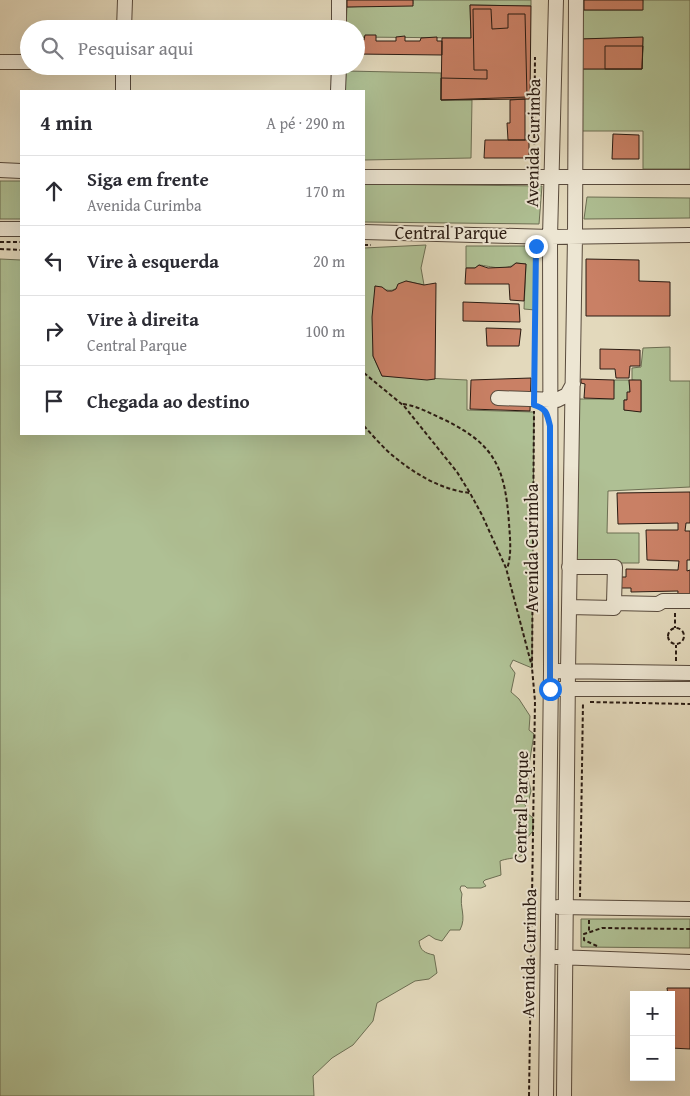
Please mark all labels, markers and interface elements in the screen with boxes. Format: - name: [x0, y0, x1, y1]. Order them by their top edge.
- search box: [20, 20, 365, 75]
- icon: search: [38, 34, 66, 62]
- text: Pesquisar aqui: [78, 34, 193, 62]
- street label: Avenida Curimba: [518, 78, 547, 208]
- text: 4 min: [40, 107, 92, 138]
- text: A pé · 290 m: [266, 111, 345, 135]
- text: Siga em frente: [87, 165, 209, 193]
- icon: ahead: [40, 177, 68, 205]
- text: 170 m: [305, 179, 345, 203]
- text: Avenida Curimba: [87, 193, 201, 217]
- street label: Central Parque: [395, 219, 507, 246]
- route end: [525, 235, 548, 258]
- icon: left: [40, 247, 68, 275]
- text: Vire à esquerda: [87, 247, 219, 275]
- text: 20 m: [313, 249, 345, 273]
- text: Vire à direita: [87, 305, 199, 333]
- icon: right: [40, 317, 68, 345]
- text: 100 m: [305, 319, 345, 343]
- text: Central Parque: [87, 333, 187, 357]
- icon: arrive: [40, 387, 68, 415]
- text: Chegada ao destino: [87, 387, 250, 415]
- street label: Avenida Curimba: [518, 483, 545, 612]
- route start: [539, 678, 562, 701]
- street label: Central Parque: [506, 751, 535, 863]
- street label: Avenida Curimba: [514, 888, 543, 1018]
- map controls: [630, 991, 675, 1081]
- button: +: [630, 991, 675, 1036]
- button: −: [630, 1036, 675, 1081]

